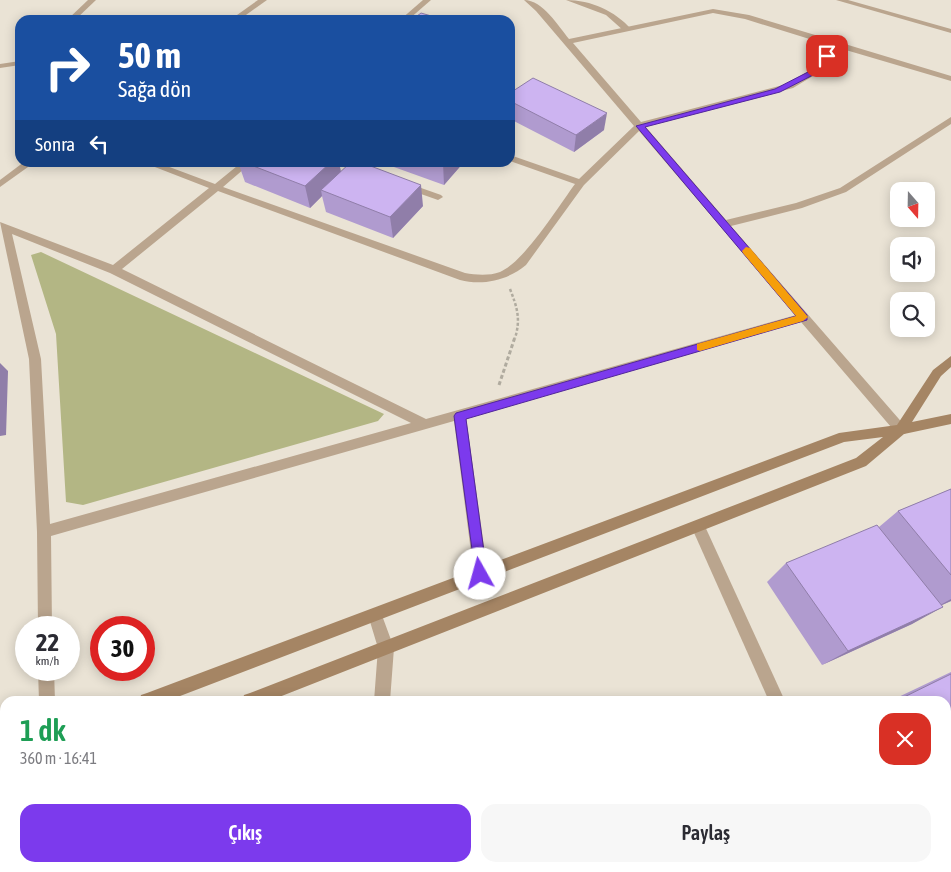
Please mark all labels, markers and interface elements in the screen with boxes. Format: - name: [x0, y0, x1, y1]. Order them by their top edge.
- icon: right: [35, 35, 100, 100]
- text: 50 m: [118, 35, 181, 75]
- pin: [806, 35, 848, 77]
- icon: arrive: [813, 42, 841, 70]
- text: Sağa dön: [118, 76, 191, 102]
- icon: left: [85, 130, 113, 158]
- text: Sonra: [35, 133, 75, 155]
- north arrow: [890, 182, 935, 228]
- map controls: [890, 182, 935, 337]
- button: sound: [890, 237, 935, 282]
- button: search: [890, 292, 935, 337]
- position arrow: [453, 547, 505, 599]
- speed limit sign: 30: [90, 616, 155, 681]
- text: 22: [36, 628, 59, 656]
- text: km/h: [36, 654, 59, 668]
- text: 1 dk: [20, 713, 66, 747]
- button: close: [879, 713, 931, 765]
- text: 360 m · 16:41: [20, 749, 97, 767]
- button: Çıkış: [20, 804, 471, 862]
- button: Paylaş: [481, 804, 931, 862]

